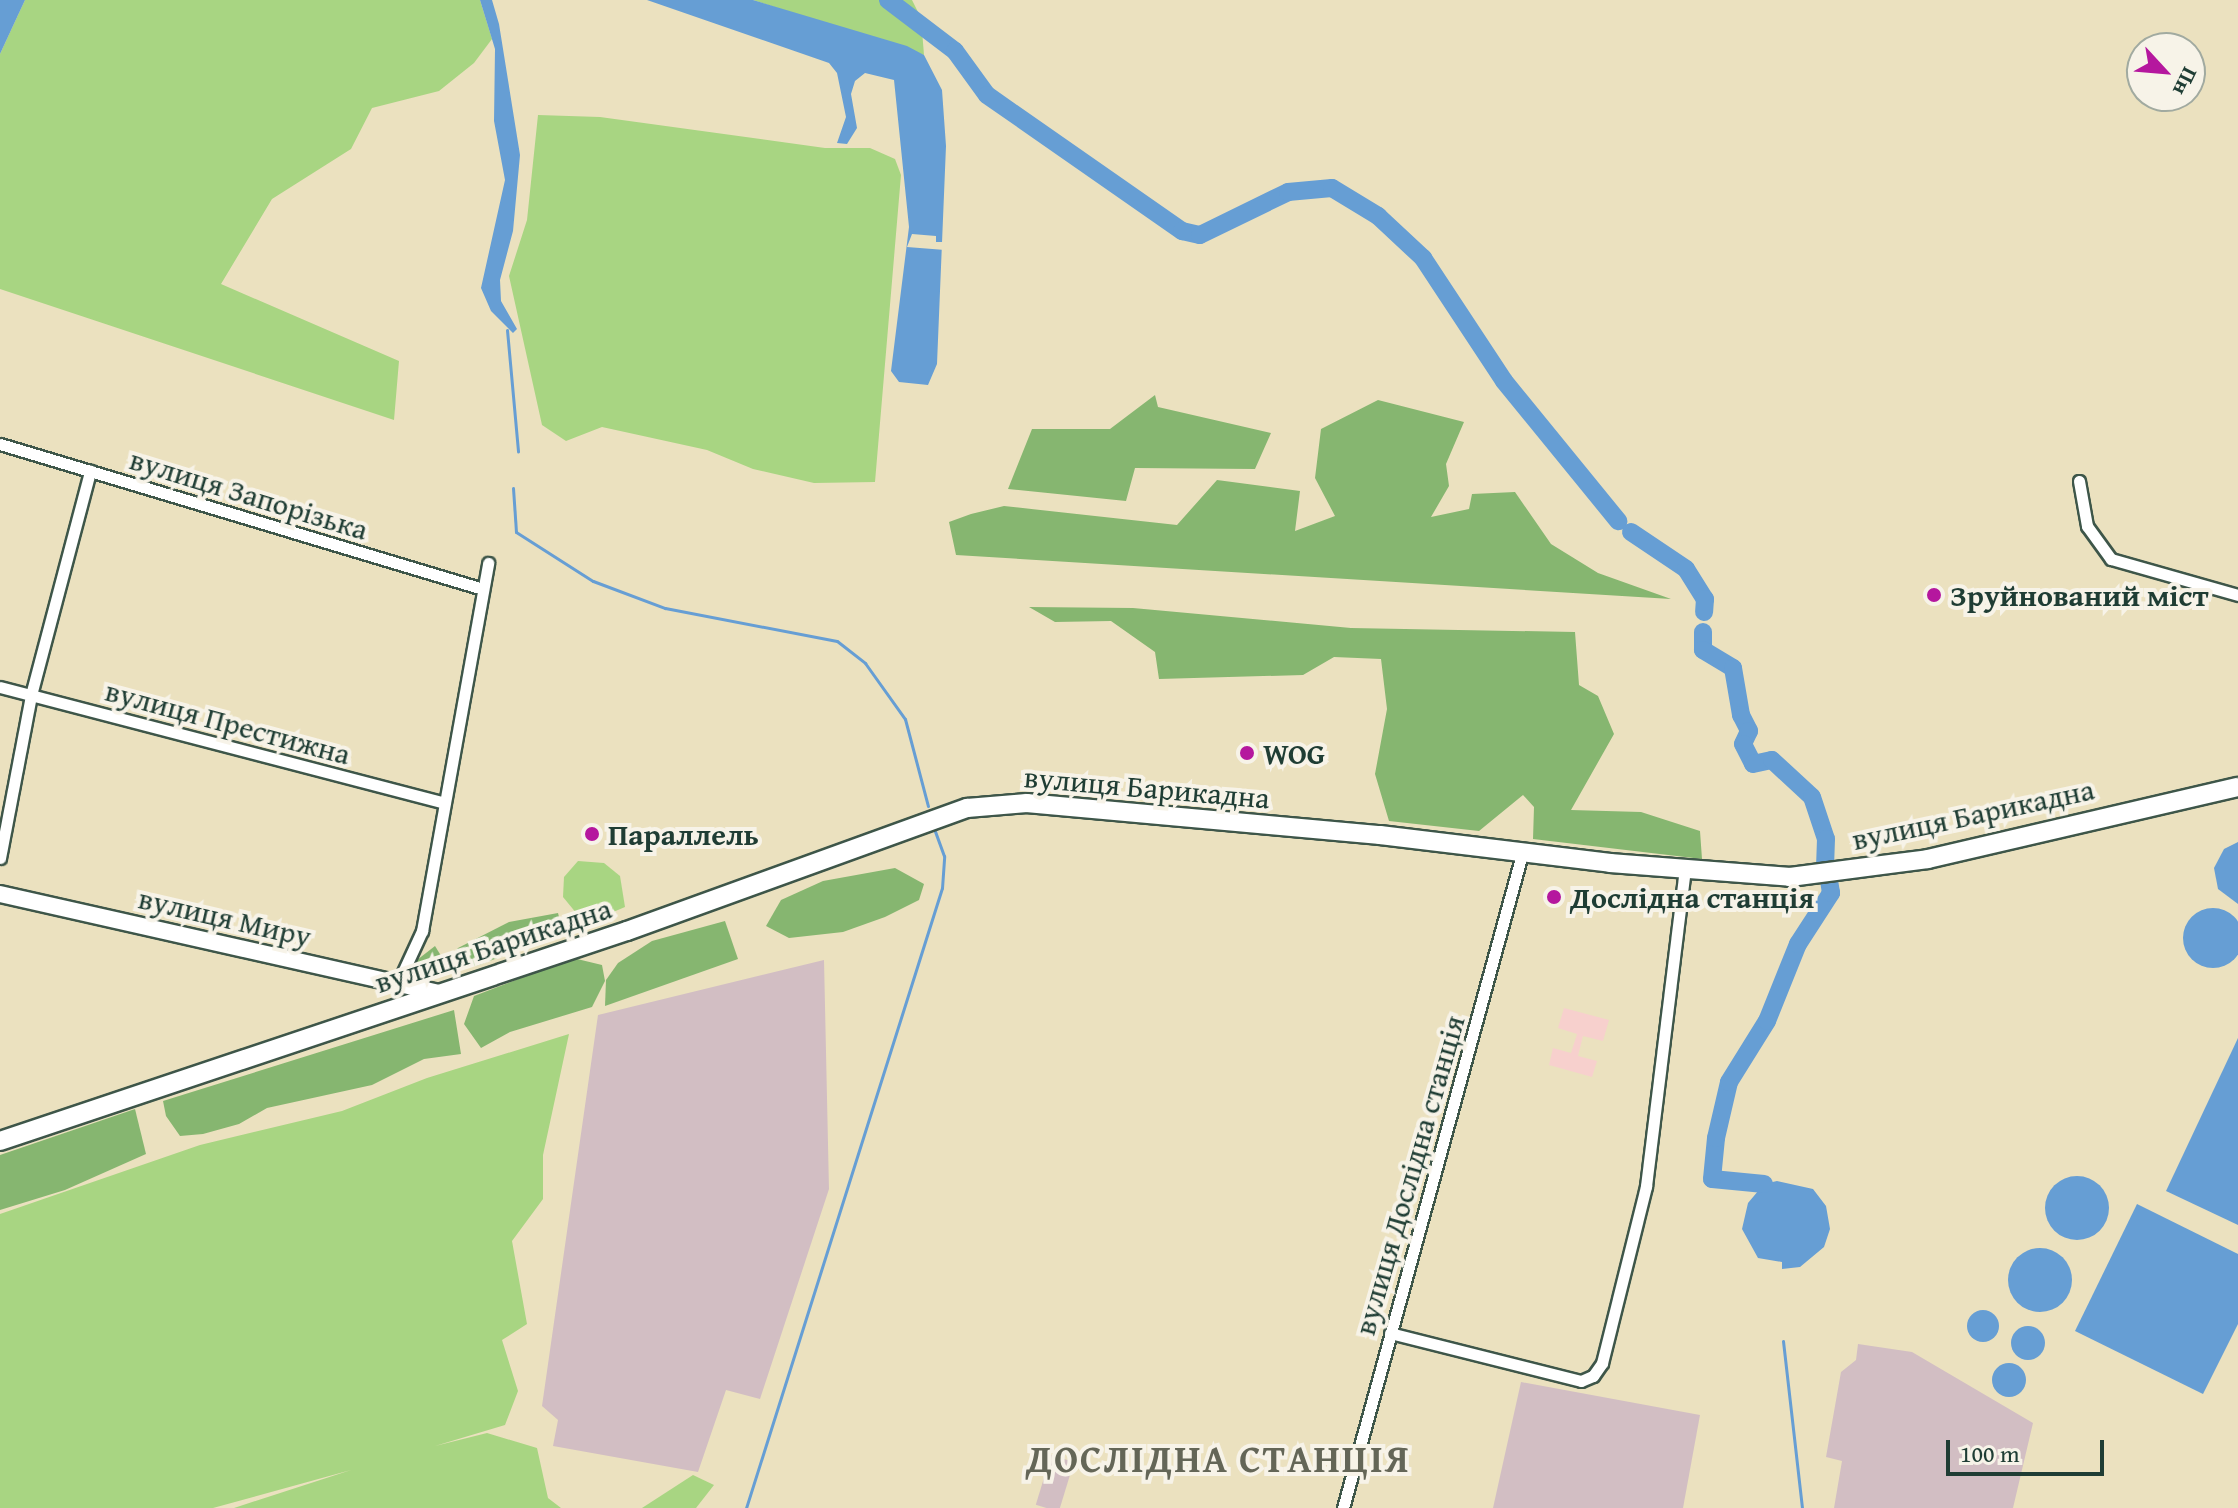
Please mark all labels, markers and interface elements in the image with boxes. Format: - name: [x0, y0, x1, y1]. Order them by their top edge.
- north arrow: [2126, 32, 2206, 112]
- text: Пн: [2165, 62, 2206, 101]
- street label: вулиця Запорізька: [126, 441, 372, 547]
- place label: Зруйнований міст: [1950, 577, 2208, 613]
- marker: Зруйнований міст: [1925, 586, 1943, 604]
- street label: вулиця Престижна: [102, 672, 354, 772]
- place label: WOG: [1263, 735, 1325, 771]
- marker: WOG: [1238, 744, 1256, 762]
- street label: вулиця Барикадна: [1023, 758, 1271, 816]
- street label: вулиця Барикадна: [1849, 771, 2097, 857]
- place label: Параллель: [608, 816, 759, 852]
- marker: Параллель: [583, 825, 601, 843]
- place label: Дослідна станція: [1570, 879, 1814, 915]
- street label: вулиця Миру: [135, 880, 315, 954]
- marker: Дослідна станція: [1545, 888, 1563, 906]
- street label: вулиця Барикадна: [370, 890, 616, 1000]
- street label: вулиця Дослідна станція: [1346, 1011, 1472, 1339]
- scale bar: [1950, 1424, 2108, 1474]
- district label: ДОСЛІДНА СТАНЦІЯ: [1026, 1436, 1410, 1482]
- text: 100 m: [1960, 1436, 2020, 1471]

